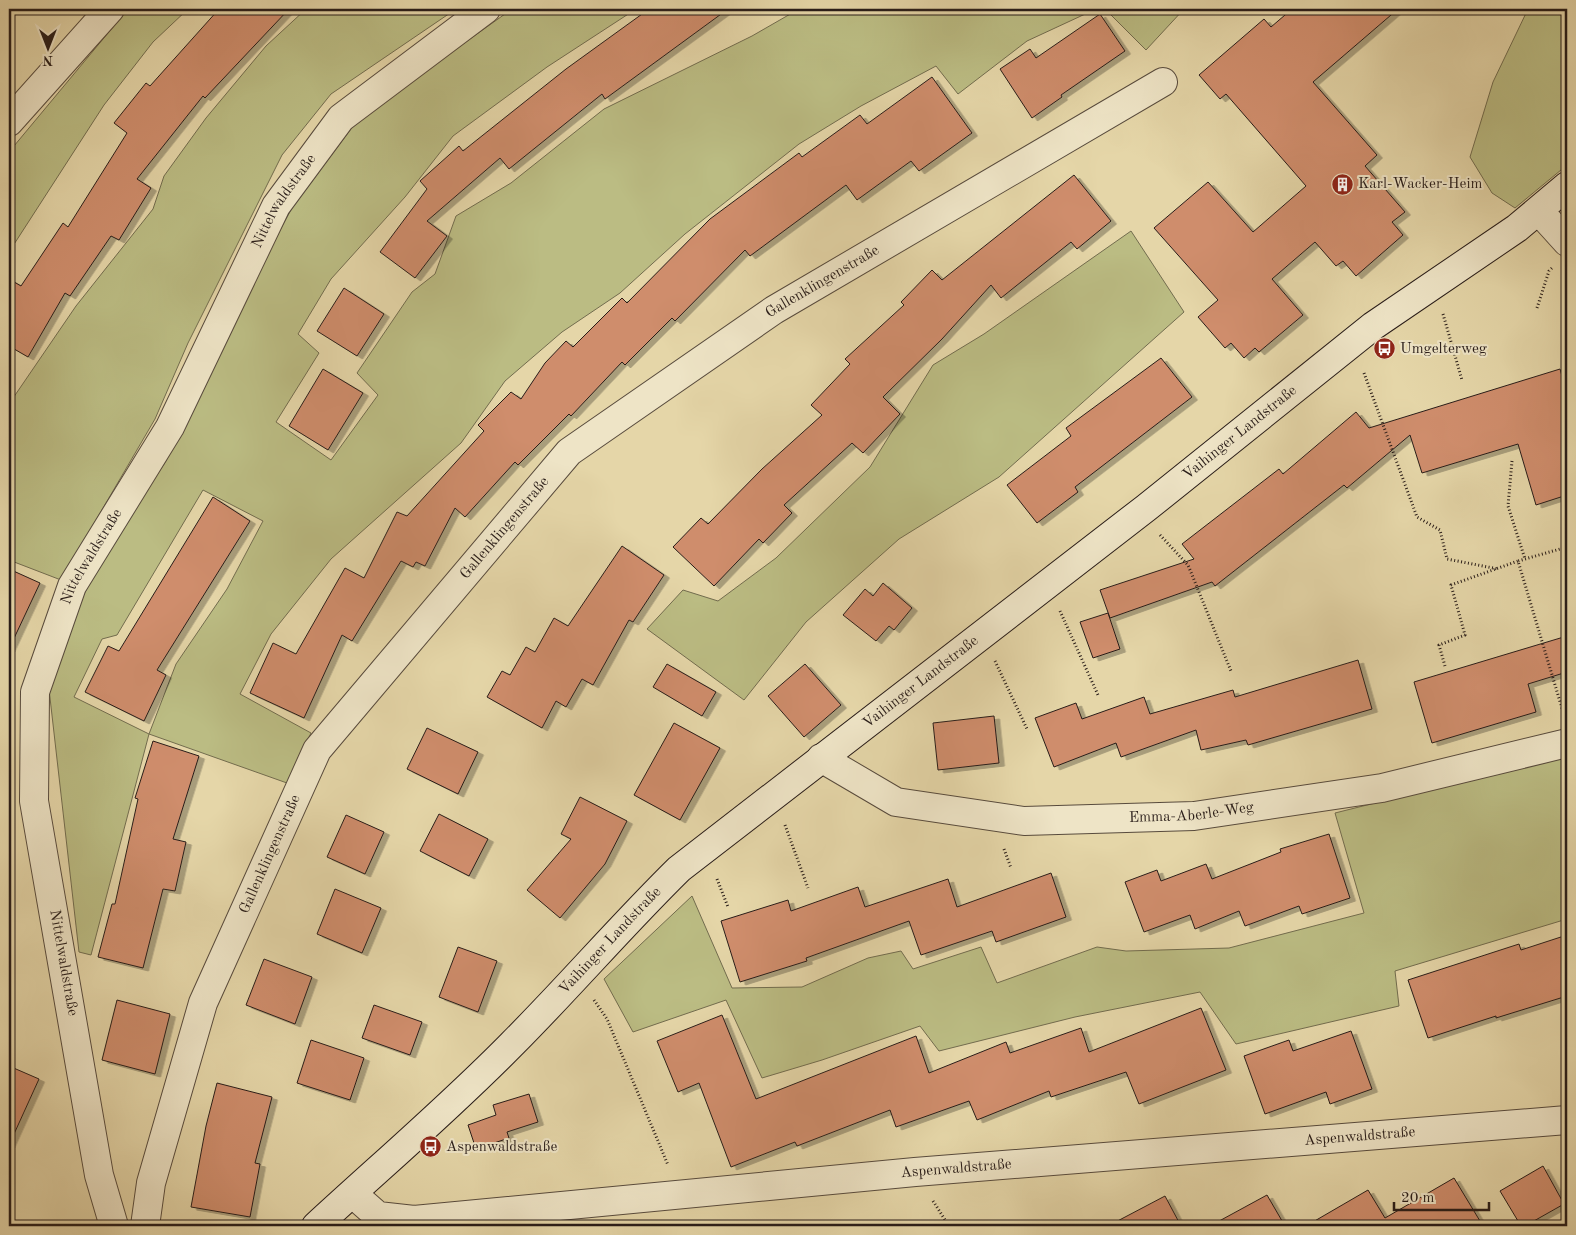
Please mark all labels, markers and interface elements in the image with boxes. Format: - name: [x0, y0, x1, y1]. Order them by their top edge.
- north arrow: [22, 22, 72, 72]
- text: N: [42, 53, 53, 67]
- street label: Nittelwaldstraße: [249, 152, 319, 251]
- building icon: Karl-Wacker-Heim: [1330, 172, 1354, 196]
- place label: Karl-Wacker-Heim: [1358, 177, 1482, 192]
- street label: Gallenklingenstraße: [763, 243, 882, 321]
- bus stop icon: Umgelterweg: [1372, 337, 1396, 361]
- place label: Umgelterweg: [1400, 342, 1487, 357]
- street label: Vaihinger Landstraße: [1180, 383, 1300, 483]
- street label: Gallenklingenstraße: [457, 474, 552, 582]
- street label: Nittelwaldstraße: [59, 506, 125, 606]
- street label: Vaihinger Landstraße: [860, 633, 981, 731]
- street label: Gallenklingenstraße: [237, 792, 303, 916]
- street label: Emma-Aberle-Weg: [1129, 800, 1255, 825]
- street label: Vaihinger Landstraße: [556, 884, 664, 997]
- street label: Nittelwaldstraße: [46, 909, 80, 1017]
- street label: Aspenwaldstraße: [1304, 1125, 1416, 1148]
- bus stop icon: Aspenwaldstraße: [418, 1135, 442, 1159]
- place label: Aspenwaldstraße: [446, 1140, 557, 1155]
- street label: Aspenwaldstraße: [900, 1157, 1012, 1181]
- scale bar: [1394, 1180, 1488, 1212]
- text: 20 m: [1401, 1191, 1435, 1206]

